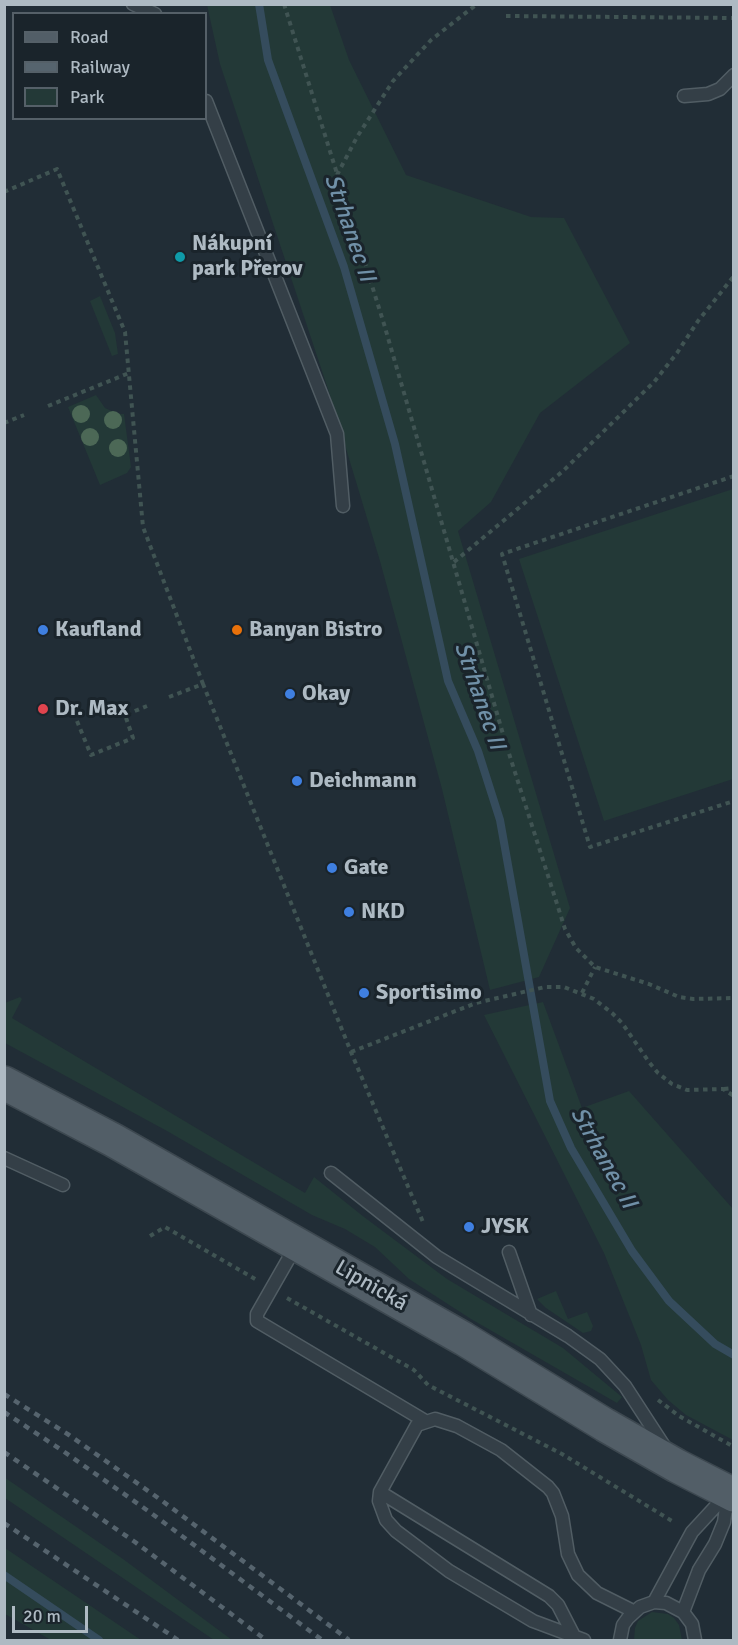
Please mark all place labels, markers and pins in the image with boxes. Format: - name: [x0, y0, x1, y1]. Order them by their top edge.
- place label: Nákupní park Přerov: [192, 231, 303, 282]
- marker: Nákupní park Přerov: [173, 250, 187, 264]
- place label: Kaufland: [55, 617, 141, 643]
- place label: Banyan Bistro: [249, 617, 382, 643]
- marker: Kaufland: [36, 623, 50, 637]
- marker: Banyan Bistro: [230, 623, 244, 637]
- place label: Okay: [302, 681, 350, 707]
- marker: Okay: [283, 687, 297, 701]
- place label: Dr. Max: [55, 696, 128, 722]
- marker: Dr. Max: [36, 702, 50, 716]
- place label: Deichmann: [309, 768, 417, 794]
- marker: Deichmann: [290, 774, 304, 788]
- place label: Gate: [344, 855, 389, 881]
- marker: Gate: [325, 861, 339, 875]
- place label: NKD: [361, 899, 405, 925]
- marker: NKD: [342, 905, 356, 919]
- place label: Sportisimo: [376, 980, 482, 1006]
- marker: Sportisimo: [357, 986, 371, 1000]
- place label: JYSK: [481, 1214, 529, 1240]
- marker: JYSK: [462, 1220, 476, 1234]

